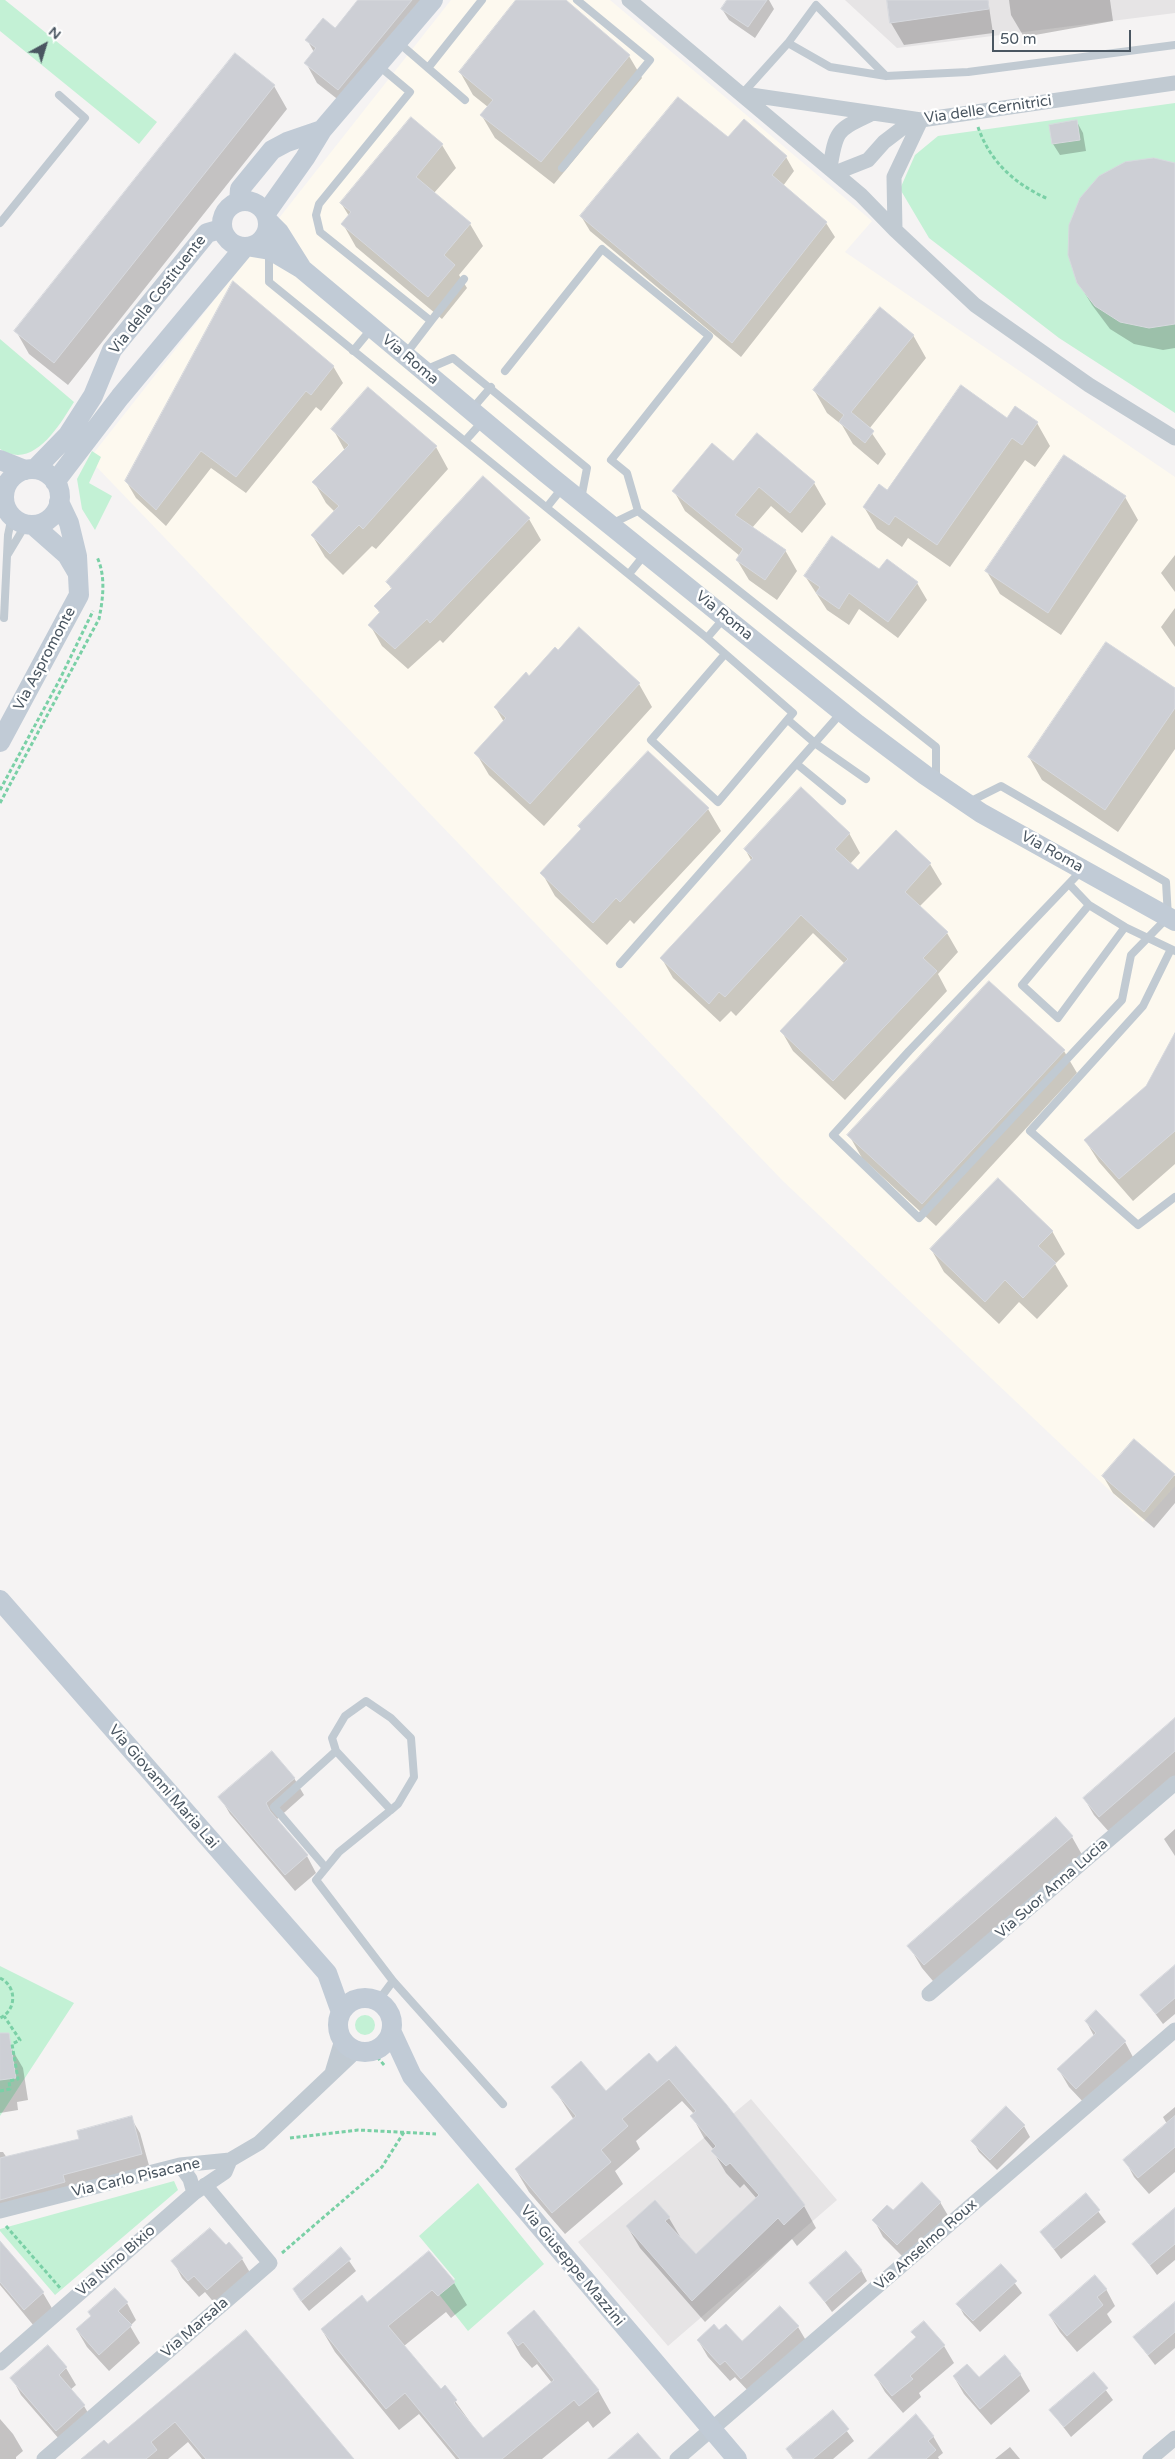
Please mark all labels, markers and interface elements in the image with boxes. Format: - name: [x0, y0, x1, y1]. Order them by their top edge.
- north arrow: [20, 20, 70, 70]
- scale bar: [995, 20, 1134, 52]
- text: N: [45, 23, 64, 43]
- text: 50 m: [1000, 30, 1037, 48]
- street label: Via delle Cernitrici: [923, 92, 1053, 128]
- street label: Via della Costituente: [106, 232, 210, 358]
- street label: Via Roma: [378, 331, 442, 389]
- street label: Via Roma: [692, 588, 756, 644]
- street label: Via Aspromonte: [10, 604, 80, 714]
- street label: Via Roma: [1018, 828, 1086, 876]
- street label: Via Giovanni Maria Lai: [104, 1721, 222, 1853]
- street label: Via Suor Anna Lucia: [992, 1835, 1112, 1943]
- street label: Via Carlo Pisacane: [70, 2154, 202, 2202]
- street label: Via Anselmo Roux: [871, 2196, 981, 2294]
- street label: Via Giuseppe Mazzini: [516, 2202, 628, 2330]
- street label: Via Nino Bixio: [73, 2222, 159, 2300]
- street label: Via Marsala: [158, 2294, 232, 2362]

